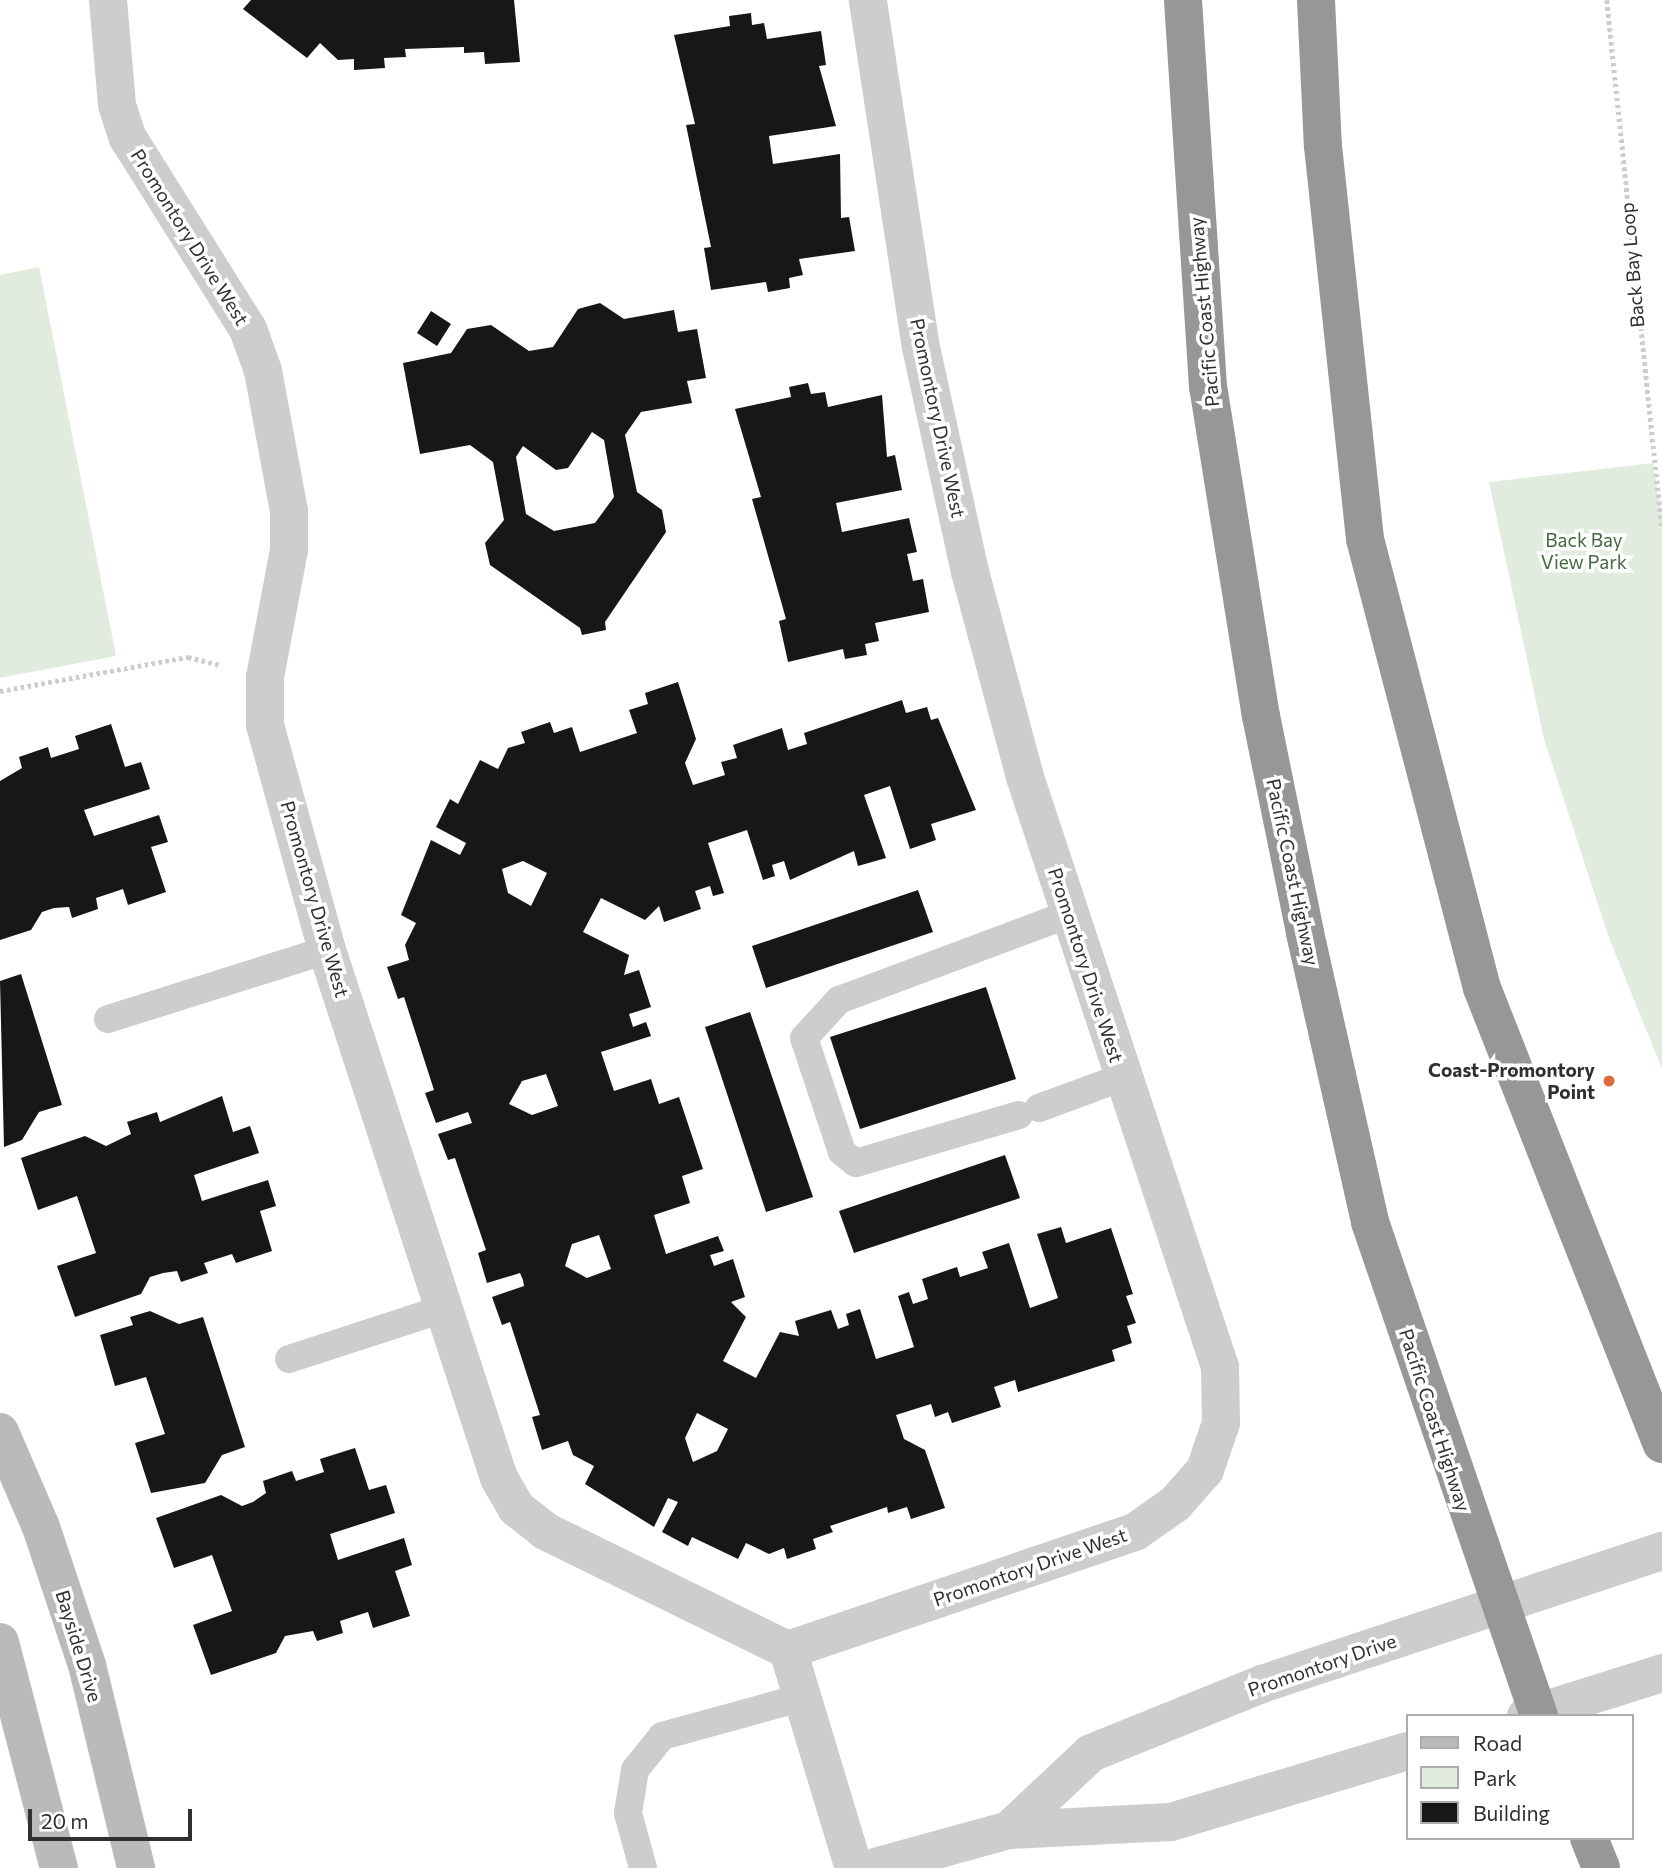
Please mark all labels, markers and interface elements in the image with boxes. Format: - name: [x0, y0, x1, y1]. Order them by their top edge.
- street label: Promontory Drive West: [126, 145, 254, 329]
- street label: Back Bay Loop: [1615, 201, 1649, 329]
- street label: Pacific Coast Highway: [1184, 216, 1224, 408]
- street label: Promontory Drive West: [906, 316, 970, 520]
- park label: Back Bay View Park: [1541, 529, 1627, 573]
- street label: Pacific Coast Highway: [1262, 776, 1324, 968]
- street label: Promontory Drive West: [276, 798, 354, 1000]
- street label: Promontory Drive West: [1044, 865, 1128, 1065]
- place label: Coast-Promontory Point: [1428, 1059, 1595, 1103]
- marker: Coast-Promontory Point: [1601, 1073, 1617, 1089]
- street label: Pacific Coast Highway: [1395, 1326, 1475, 1514]
- street label: Promontory Drive West: [930, 1523, 1130, 1611]
- street label: Bayside Drive: [51, 1587, 107, 1705]
- street label: Promontory Drive: [1245, 1629, 1399, 1701]
- legend: [1406, 1714, 1634, 1840]
- text: Road: [1473, 1730, 1522, 1755]
- text: Park: [1473, 1765, 1517, 1790]
- scale bar: [32, 1794, 196, 1838]
- text: Building: [1473, 1800, 1550, 1825]
- text: 20 m: [41, 1808, 89, 1833]

